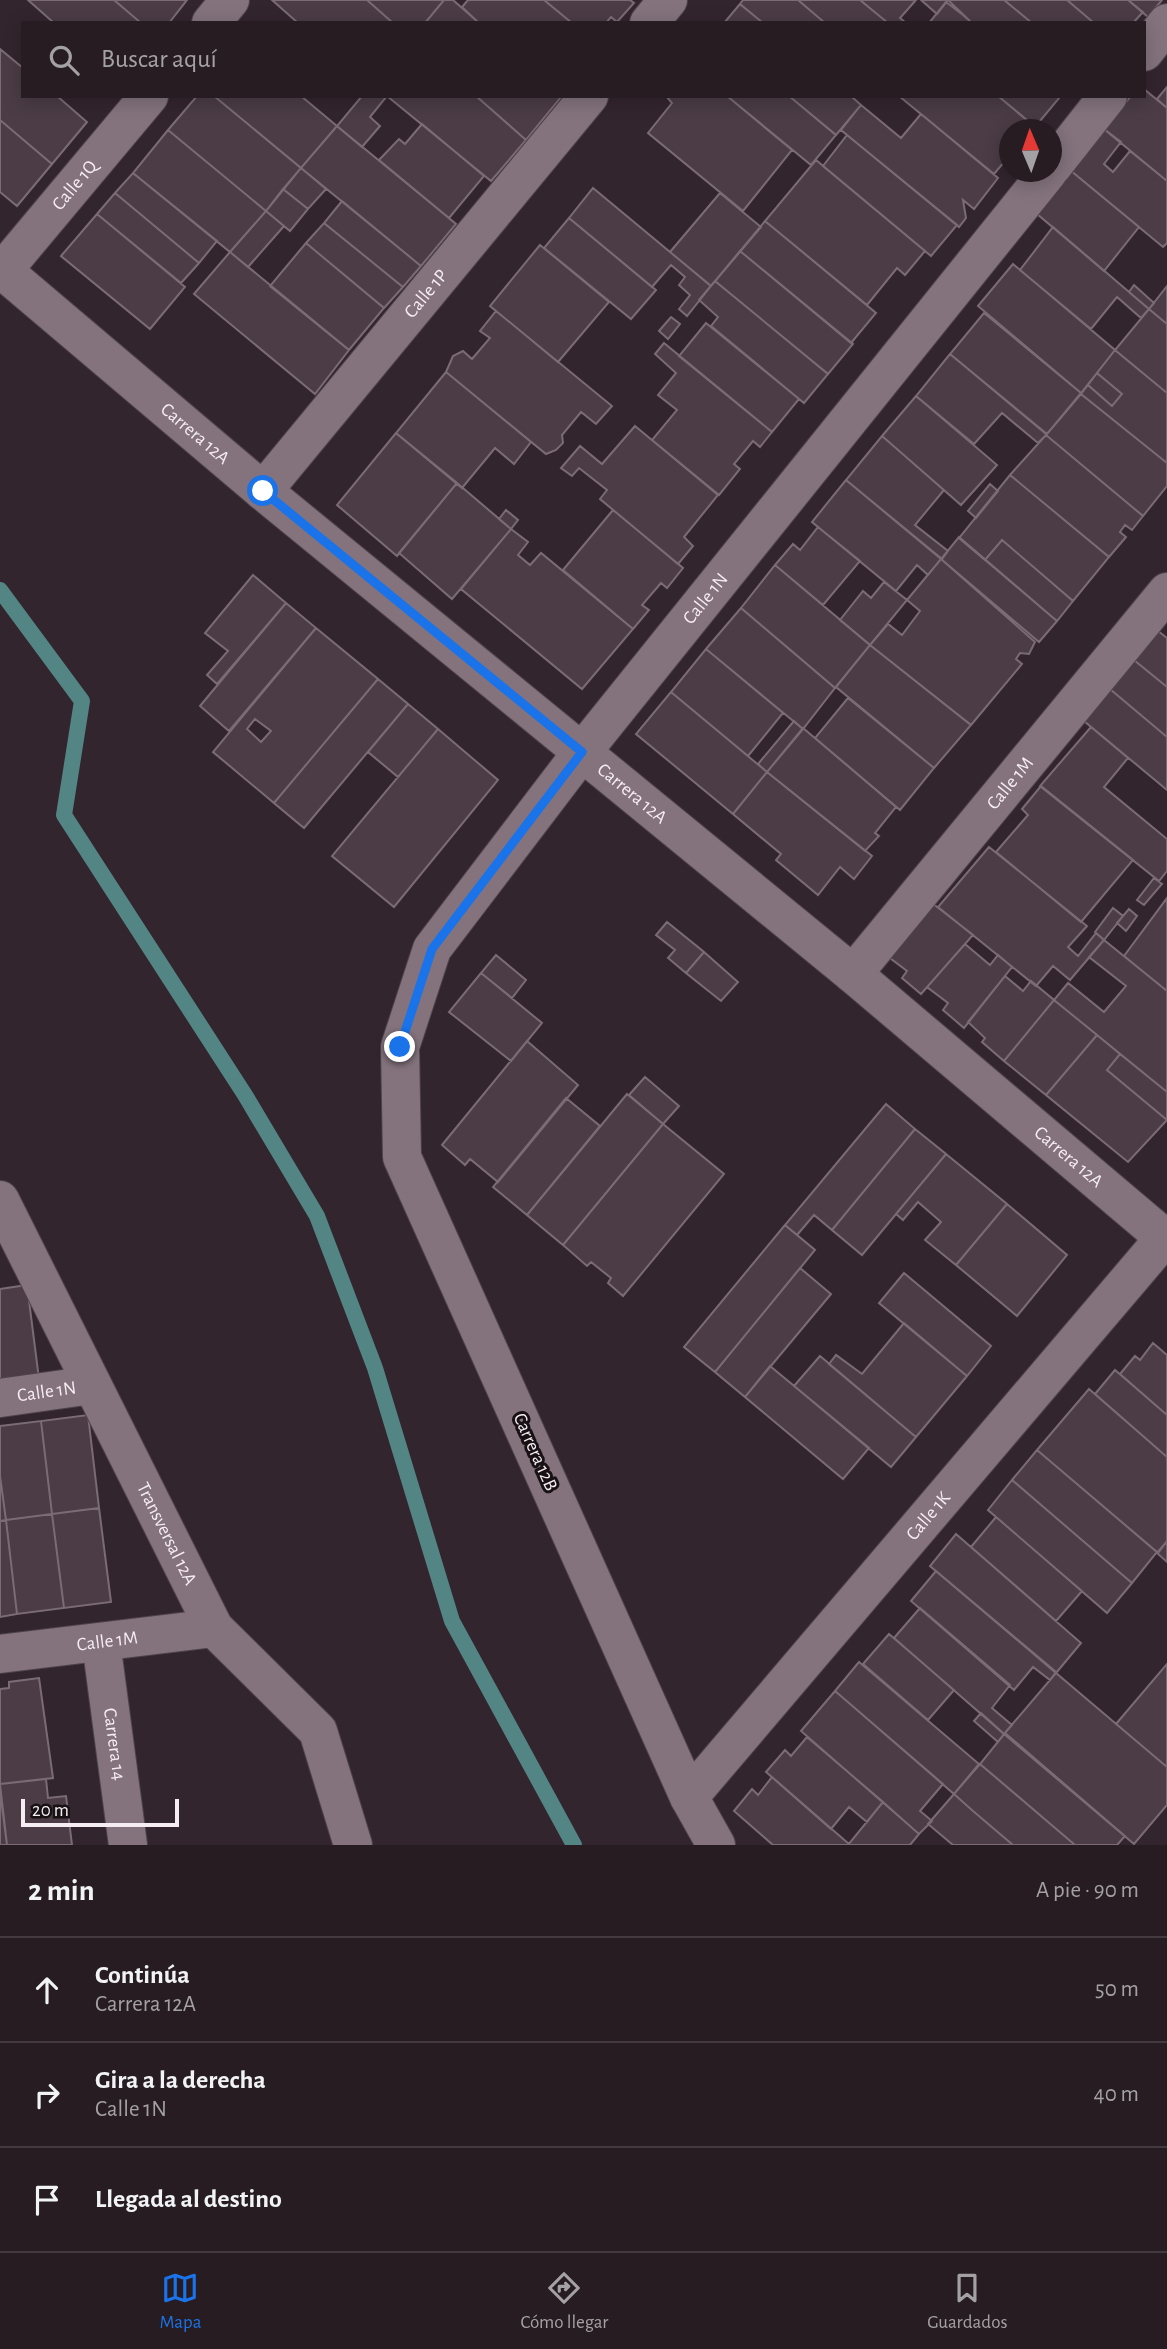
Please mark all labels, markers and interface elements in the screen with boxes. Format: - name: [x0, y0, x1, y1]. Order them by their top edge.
- search box: [21, 21, 1146, 98]
- icon: search: [45, 41, 83, 79]
- text: Buscar aquí: [101, 46, 217, 72]
- north arrow: [999, 119, 1062, 182]
- street label: Calle 1Q: [48, 155, 102, 214]
- street label: Calle 1P: [401, 266, 451, 321]
- street label: Carrera 12A: [157, 399, 233, 468]
- route start: [247, 475, 278, 506]
- street label: Calle 1N: [679, 569, 731, 628]
- street label: Calle 1M: [983, 753, 1037, 813]
- street label: Carrera 12A: [594, 759, 671, 827]
- route end: [384, 1031, 415, 1062]
- street label: Carrera 12A: [1031, 1122, 1107, 1191]
- street label: Calle 1N: [16, 1378, 77, 1405]
- street label: Carrera 12B: [509, 1410, 561, 1494]
- street label: Transversal 12A: [133, 1479, 200, 1588]
- street label: Calle 1K: [902, 1488, 954, 1544]
- street label: Calle 1M: [76, 1628, 139, 1654]
- street label: Carrera 14: [100, 1707, 129, 1782]
- scale bar: [21, 1796, 178, 1828]
- text: 20 m: [32, 1801, 69, 1820]
- text: 2 min: [28, 1876, 95, 1906]
- text: A pie · 90 m: [1036, 1879, 1139, 1902]
- text: Continúa: [95, 1962, 190, 1988]
- icon: ahead: [28, 1971, 66, 2009]
- text: 50 m: [1095, 1978, 1139, 2001]
- text: Carrera 12A: [95, 1993, 196, 2016]
- text: Gira a la derecha: [95, 2067, 266, 2093]
- icon: right: [28, 2076, 66, 2114]
- text: 40 m: [1094, 2083, 1139, 2106]
- text: Calle 1N: [95, 2098, 167, 2121]
- icon: arrive: [28, 2181, 66, 2219]
- text: Llegada al destino: [95, 2186, 282, 2212]
- tab: Mapa: [159, 2269, 201, 2334]
- tab: Cómo llegar: [520, 2269, 608, 2334]
- tab: Guardados: [927, 2269, 1008, 2334]

